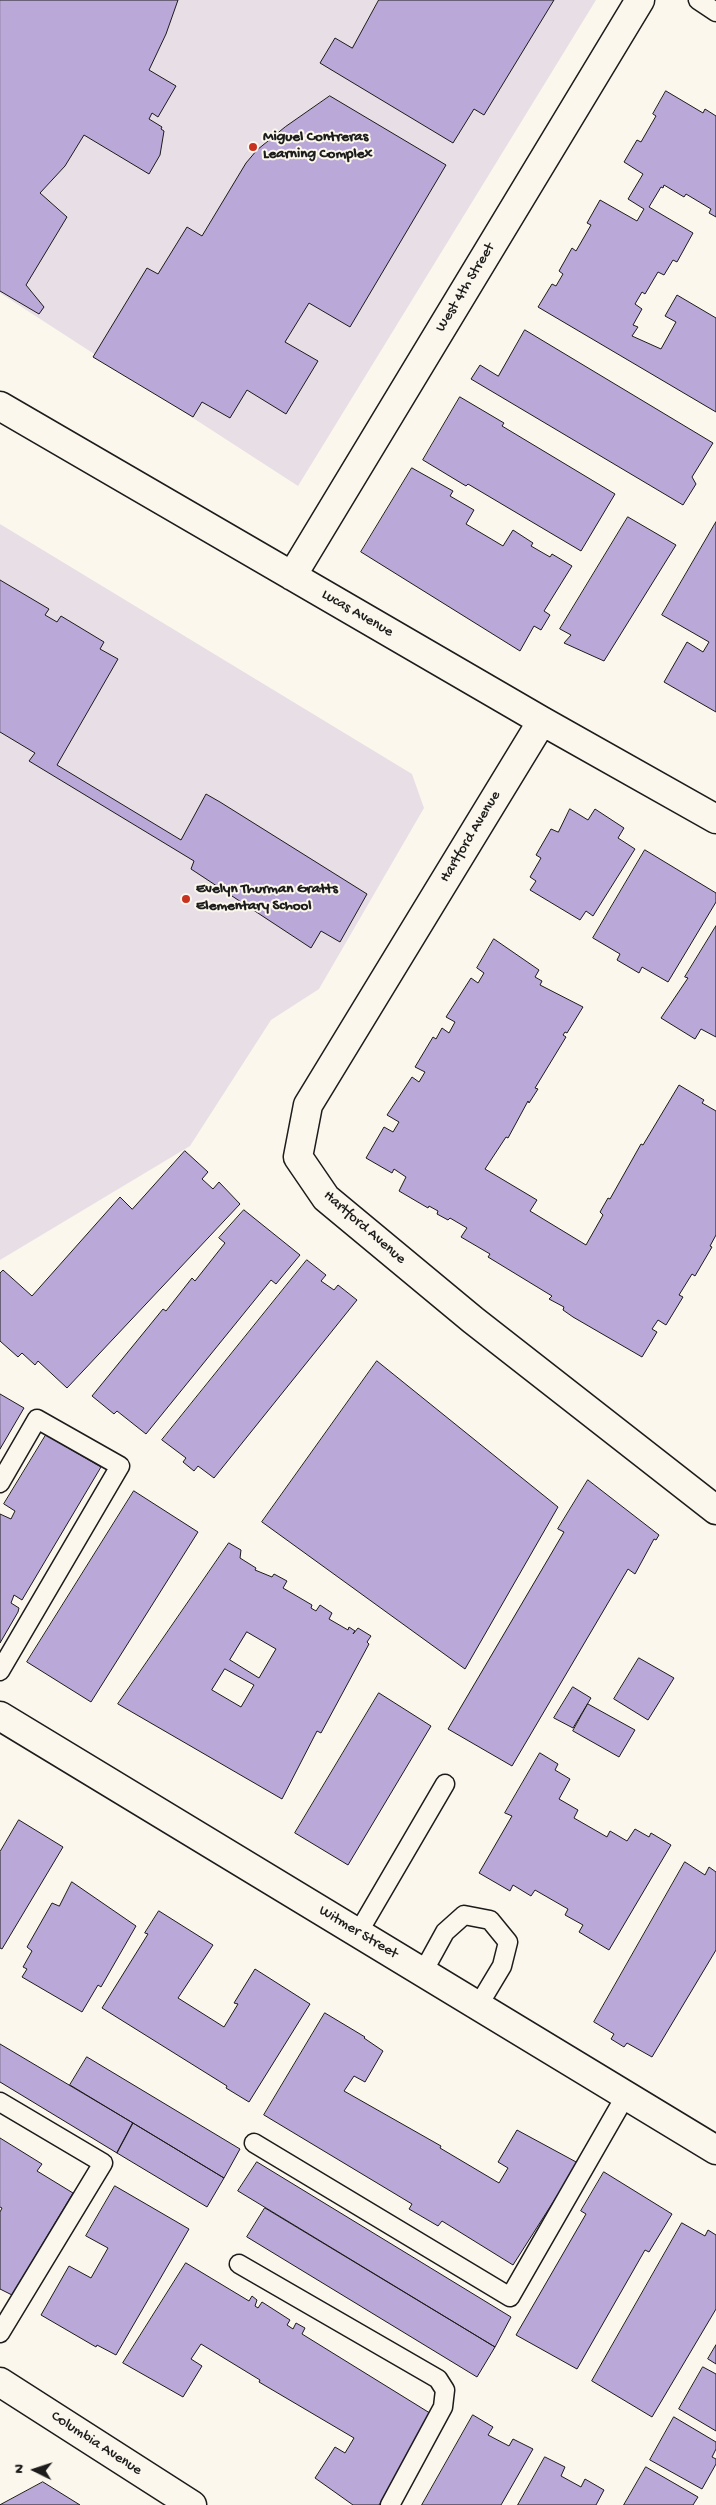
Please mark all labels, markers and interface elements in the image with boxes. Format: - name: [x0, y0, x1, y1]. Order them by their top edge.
- place label: Miguel Contreras Learning Complex: [263, 129, 372, 164]
- marker: Miguel Contreras Learning Complex: [247, 141, 259, 153]
- street label: West 4th Street: [432, 240, 500, 336]
- street label: Lucas Avenue: [318, 586, 396, 642]
- street label: Hartford Avenue: [437, 788, 505, 886]
- place label: Evelyn Thurman Gratts Elementary School: [196, 881, 338, 916]
- marker: Evelyn Thurman Gratts Elementary School: [180, 893, 192, 905]
- street label: Hartford Avenue: [319, 1187, 409, 1269]
- street label: Witmer Street: [315, 1902, 401, 1964]
- street label: Columbia Avenue: [47, 2408, 145, 2480]
- north arrow: [10, 2445, 60, 2495]
- text: N: [11, 2464, 28, 2474]

